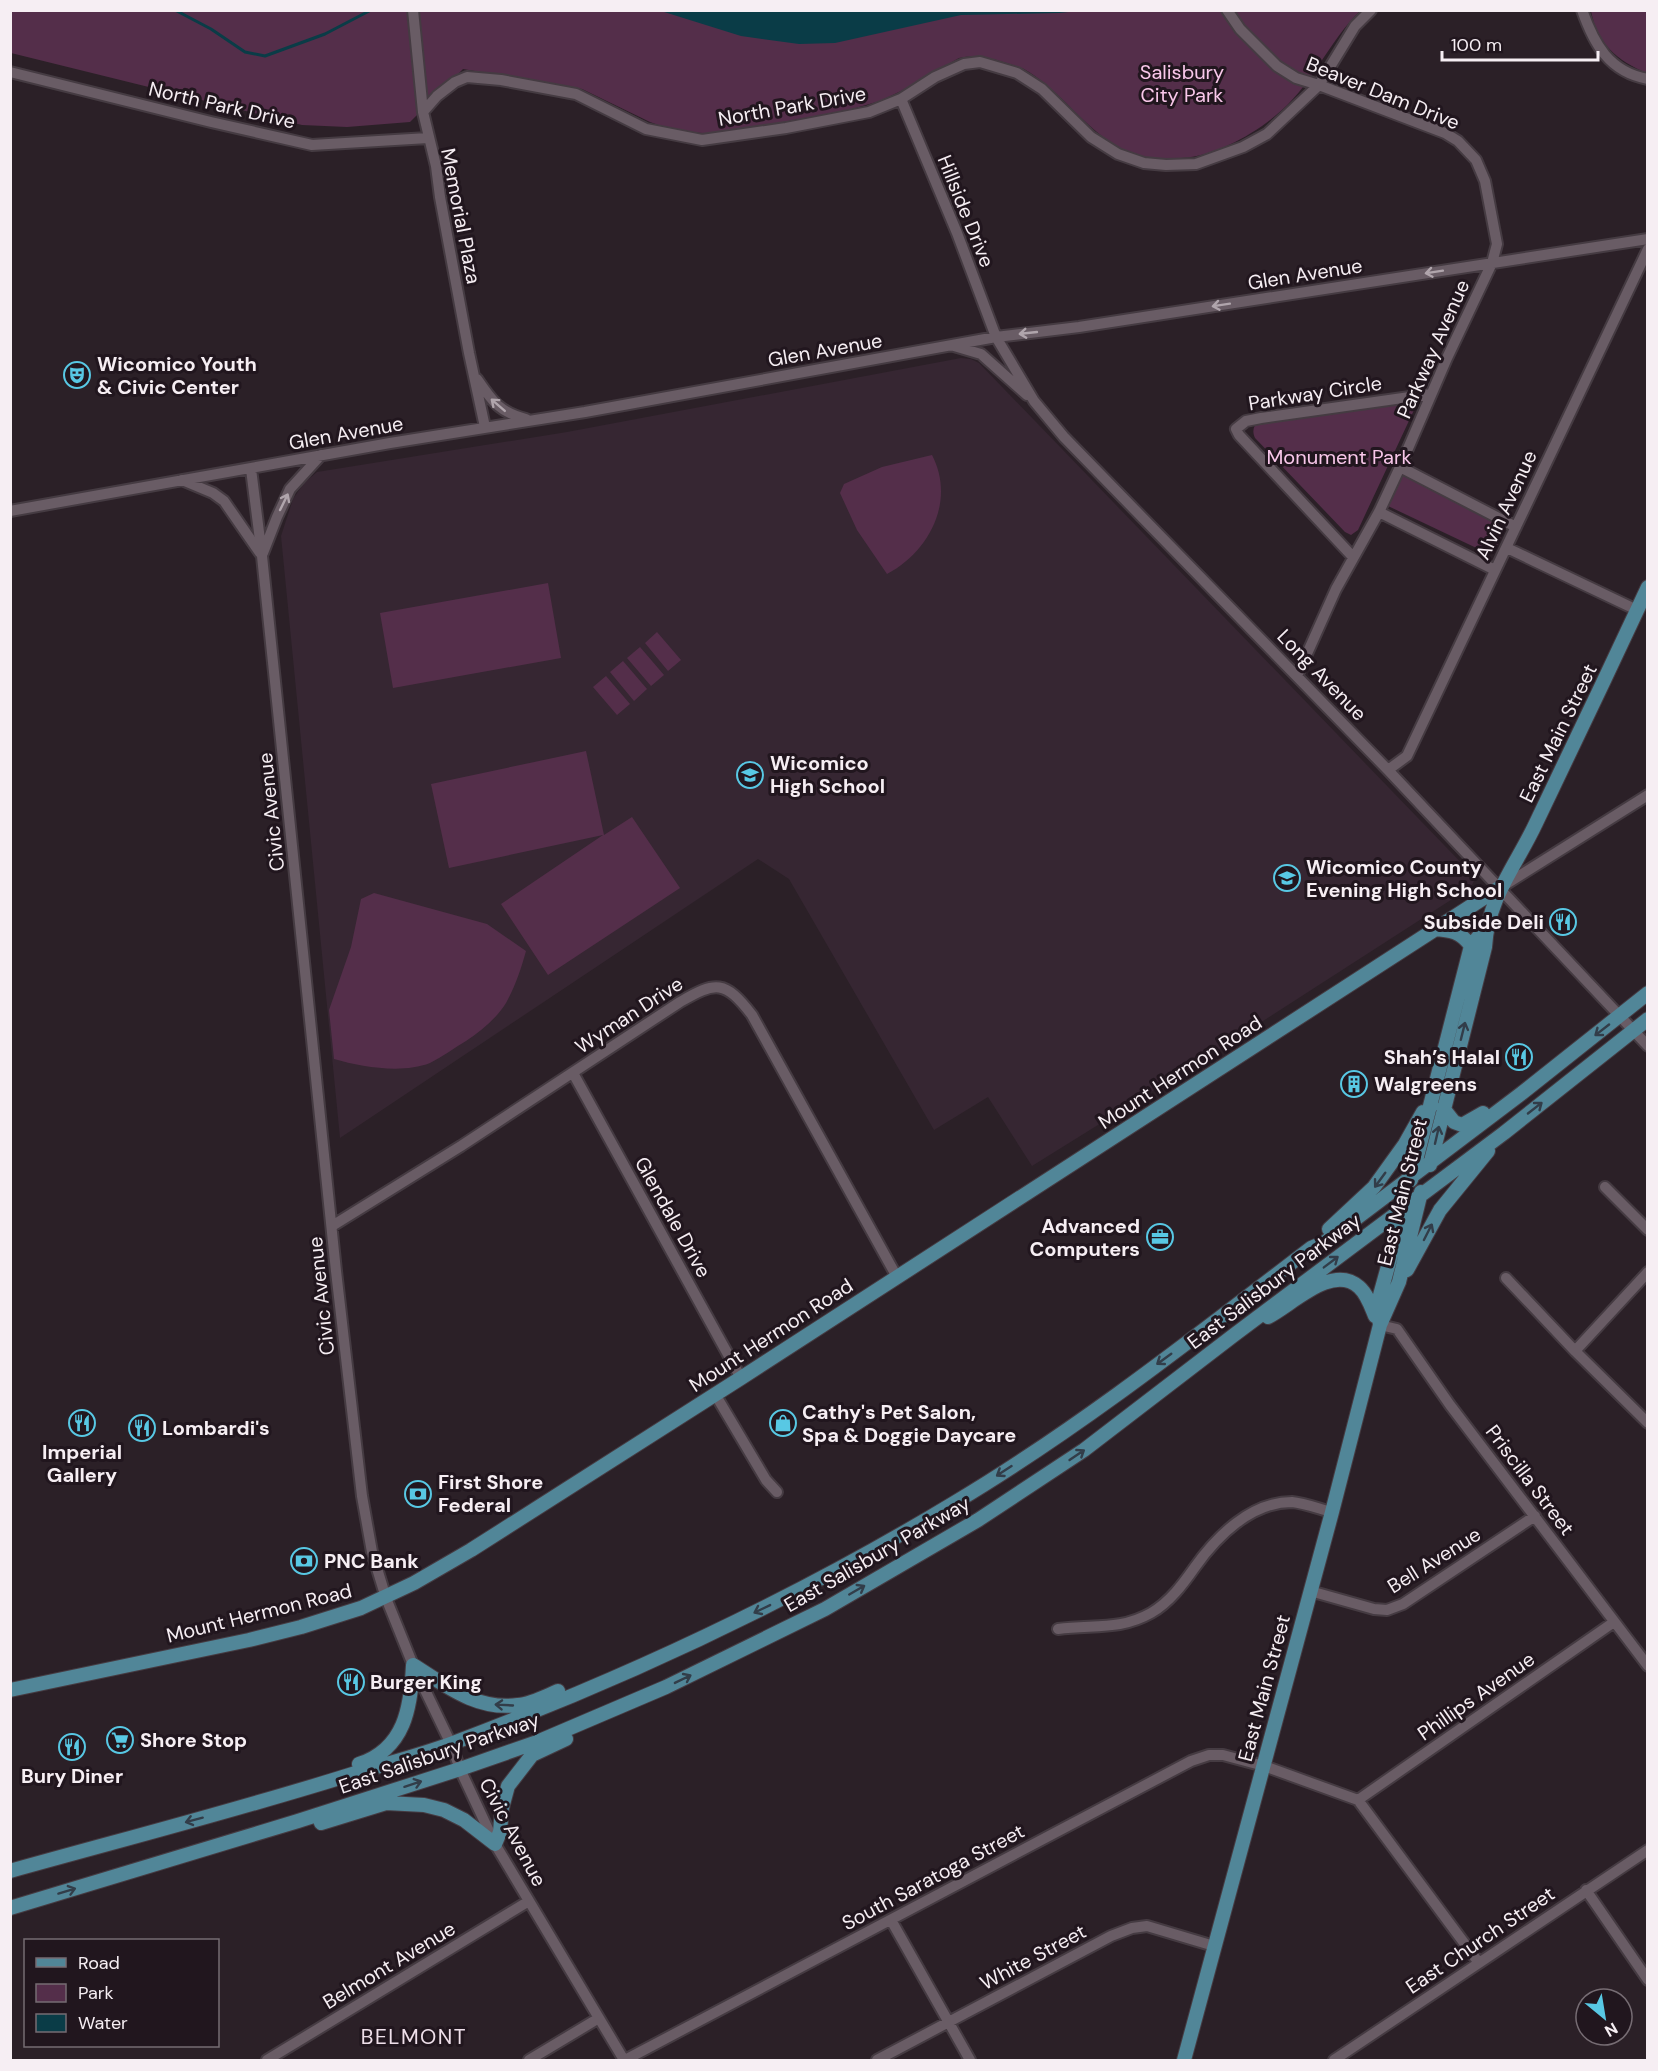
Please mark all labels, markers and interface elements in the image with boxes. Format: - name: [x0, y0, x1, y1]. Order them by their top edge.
- scale bar: [1442, 24, 1598, 62]
- text: 100 m: [1451, 33, 1502, 57]
- street label: Beaver Dam Drive: [1302, 50, 1464, 136]
- park label: Salisbury City Park: [1140, 59, 1224, 108]
- street label: North Park Drive: [146, 75, 298, 135]
- street label: North Park Drive: [716, 80, 868, 132]
- street label: Memorial Plaza: [435, 146, 487, 286]
- street label: Hillside Drive: [932, 151, 1000, 271]
- street label: Glen Avenue: [1246, 252, 1364, 296]
- one-way arrow: [1425, 267, 1445, 278]
- street label: Parkway Avenue: [1391, 275, 1475, 423]
- one-way arrow: [1212, 300, 1231, 311]
- street label: Glen Avenue: [766, 327, 884, 373]
- one-way arrow: [1019, 328, 1039, 339]
- place label: Wicomico Youth & Civic Center: [97, 351, 257, 400]
- theatre icon: Wicomico Youth & Civic Center: [62, 360, 92, 390]
- street label: Parkway Circle: [1246, 370, 1384, 416]
- one-way arrow: [491, 398, 506, 412]
- street label: Glen Avenue: [287, 410, 405, 456]
- park label: Monument Park: [1267, 444, 1411, 470]
- street label: Alvin Avenue: [1469, 446, 1543, 564]
- one-way arrow: [278, 494, 290, 511]
- street label: Long Avenue: [1272, 624, 1372, 726]
- street label: East Main Street: [1513, 659, 1603, 807]
- place label: Wicomico High School: [770, 750, 885, 799]
- street label: Civic Avenue: [252, 751, 290, 873]
- school or university icon: Wicomico High School: [735, 760, 765, 790]
- place label: Wicomico County Evening High School: [1306, 854, 1502, 903]
- school or university icon: Wicomico County Evening High School: [1272, 863, 1302, 893]
- restaurant icon: Subside Deli: [1548, 907, 1578, 937]
- place label: Subside Deli: [1424, 909, 1544, 935]
- street label: Wyman Drive: [570, 971, 688, 1059]
- street label: Mount Hermon Road: [1093, 1009, 1267, 1135]
- one-way arrow: [1458, 1021, 1470, 1040]
- one-way arrow: [1595, 1023, 1610, 1037]
- restaurant icon: Shah’s Halal: [1504, 1042, 1534, 1072]
- place label: Shah’s Halal: [1384, 1044, 1500, 1070]
- building icon: Walgreens: [1339, 1069, 1369, 1099]
- place label: Walgreens: [1374, 1071, 1477, 1097]
- one-way arrow: [1527, 1102, 1543, 1115]
- street label: East Main Street: [1371, 1115, 1433, 1268]
- one-way arrow: [1432, 1126, 1444, 1145]
- street label: Glendale Drive: [629, 1152, 717, 1282]
- one-way arrow: [1374, 1171, 1386, 1187]
- street label: East Salisbury Parkway: [1182, 1207, 1366, 1355]
- place label: Advanced Computers: [1030, 1213, 1140, 1262]
- office icon: Advanced Computers: [1145, 1222, 1175, 1252]
- one-way arrow: [1423, 1223, 1435, 1241]
- street label: Civic Avenue: [302, 1235, 340, 1357]
- one-way arrow: [1323, 1255, 1339, 1268]
- street label: Mount Hermon Road: [684, 1272, 858, 1398]
- one-way arrow: [1156, 1353, 1172, 1366]
- place label: Cathy's Pet Salon, Spa & Doggie Daycare: [802, 1399, 1016, 1448]
- restaurant icon: Imperial Gallery: [67, 1408, 97, 1438]
- shop icon: Cathy's Pet Salon, Spa & Doggie Daycare: [768, 1408, 798, 1438]
- restaurant icon: Lombardi's: [127, 1413, 157, 1443]
- place label: Lombardi's: [162, 1415, 270, 1441]
- street label: Priscilla Street: [1480, 1420, 1580, 1541]
- place label: Imperial Gallery: [42, 1439, 122, 1488]
- one-way arrow: [1068, 1449, 1085, 1461]
- one-way arrow: [996, 1465, 1013, 1477]
- place label: First Shore Federal: [438, 1469, 543, 1518]
- bank icon: First Shore Federal: [403, 1479, 433, 1509]
- street label: East Salisbury Parkway: [779, 1490, 975, 1618]
- street label: Bell Avenue: [1382, 1521, 1486, 1599]
- bank icon: PNC Bank: [289, 1546, 319, 1576]
- place label: PNC Bank: [324, 1548, 419, 1574]
- street label: Mount Hermon Road: [164, 1577, 354, 1649]
- one-way arrow: [848, 1584, 865, 1596]
- one-way arrow: [753, 1603, 771, 1615]
- street label: East Main Street: [1232, 1612, 1296, 1764]
- street label: Phillips Avenue: [1412, 1646, 1540, 1746]
- restaurant icon: Burger King: [336, 1667, 366, 1697]
- place label: Burger King: [370, 1669, 482, 1695]
- one-way arrow: [674, 1672, 692, 1684]
- one-way arrow: [494, 1699, 514, 1710]
- street label: East Salisbury Parkway: [335, 1706, 543, 1800]
- supermarket icon: Shore Stop: [105, 1725, 135, 1755]
- place label: Shore Stop: [140, 1727, 247, 1753]
- restaurant icon: Bury Diner: [57, 1732, 87, 1762]
- place label: Bury Diner: [21, 1763, 123, 1789]
- street label: Civic Avenue: [474, 1773, 552, 1891]
- one-way arrow: [403, 1778, 422, 1789]
- one-way arrow: [185, 1815, 204, 1826]
- street label: South Saratoga Street: [837, 1818, 1029, 1936]
- street label: East Church Street: [1401, 1880, 1560, 1999]
- one-way arrow: [57, 1885, 76, 1896]
- street label: Belmont Avenue: [318, 1915, 460, 2015]
- street label: White Street: [975, 1918, 1091, 1996]
- legend: [24, 1939, 219, 2047]
- text: Road: [78, 1951, 120, 1975]
- text: Park: [78, 1981, 114, 2005]
- north arrow: [1574, 1987, 1634, 2047]
- text: Water: [78, 2011, 128, 2035]
- text: N: [1601, 2018, 1622, 2042]
- district label: BELMONT: [361, 2023, 467, 2051]

